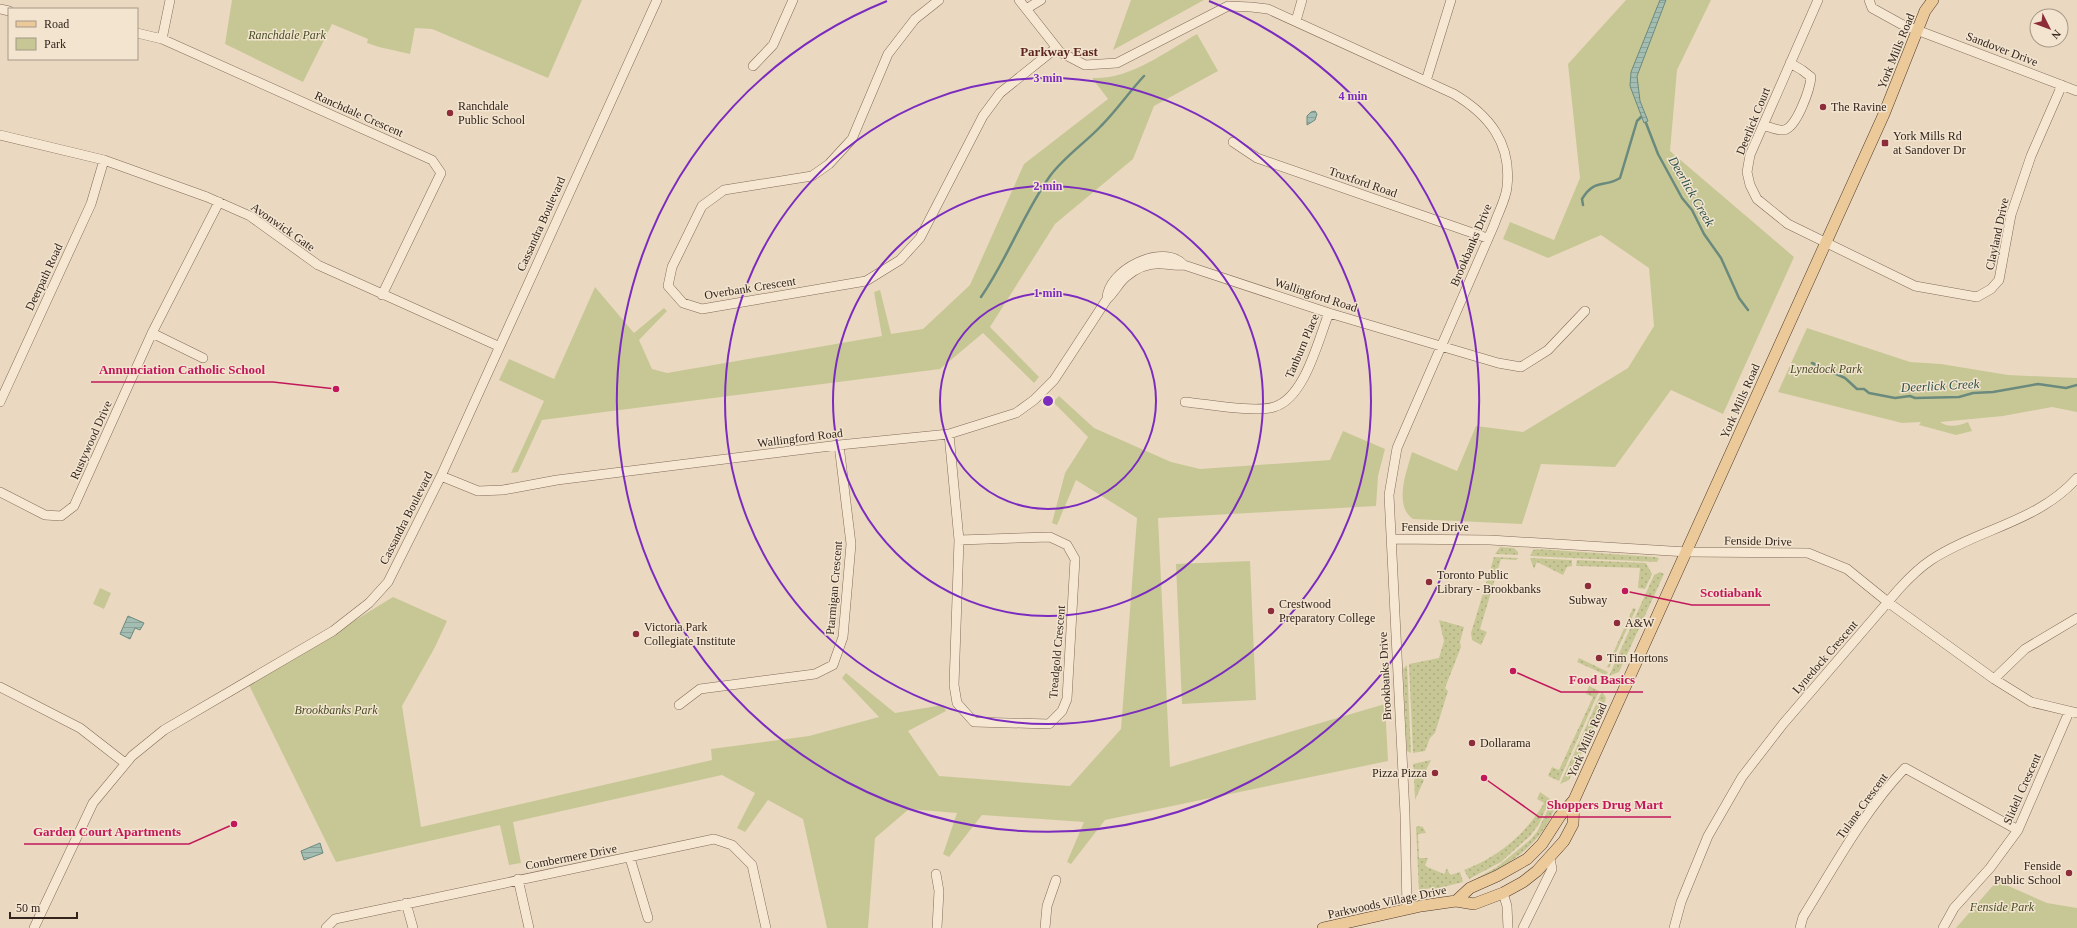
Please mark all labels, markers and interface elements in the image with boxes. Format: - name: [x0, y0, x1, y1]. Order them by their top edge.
- legend: [8, 8, 138, 60]
- north arrow: [2029, 8, 2069, 48]
- street label: York Mills Road: [1874, 11, 1918, 91]
- text: Road: [44, 17, 69, 31]
- park label: Ranchdale Park: [247, 28, 326, 42]
- text: N: [2049, 28, 2064, 42]
- street label: Sandover Drive: [1964, 29, 2040, 69]
- text: Park: [44, 37, 66, 51]
- district label: Parkway East: [1020, 44, 1098, 59]
- text: 3 min: [1033, 71, 1063, 85]
- street label: Deerlick Court: [1733, 85, 1773, 157]
- street label: Ranchdale Crescent: [312, 88, 406, 140]
- text: 4 min: [1338, 89, 1368, 103]
- place label: Ranchdale Public School: [458, 99, 526, 127]
- place label: The Ravine: [1831, 100, 1887, 114]
- marker: The Ravine: [1818, 102, 1828, 112]
- marker: Ranchdale Public School: [445, 108, 455, 118]
- place label: York Mills Rd at Sandover Dr: [1893, 129, 1966, 157]
- marker: York Mills Rd at Sandover Dr: [1880, 138, 1890, 148]
- water label: Deerlick Creek: [1665, 153, 1718, 229]
- street label: Truxford Road: [1327, 164, 1399, 200]
- street label: Cassandra Boulevard: [514, 174, 568, 274]
- text: 2 min: [1033, 179, 1063, 193]
- street label: Clayland Drive: [1982, 197, 2012, 271]
- street label: Avonwick Gate: [248, 200, 318, 254]
- street label: Brookbanks Drive: [1447, 202, 1495, 288]
- street label: Deerpath Road: [22, 241, 66, 313]
- street label: Overbank Crescent: [703, 274, 797, 302]
- street label: Wallingford Road: [1273, 275, 1359, 315]
- text: 1 min: [1033, 286, 1063, 300]
- street label: Tanburn Place: [1282, 312, 1322, 380]
- callout: Annunciation Catholic School: [91, 357, 273, 382]
- text: Annunciation Catholic School: [99, 362, 265, 377]
- street label: York Mills Road: [1717, 362, 1763, 440]
- park label: Lynedock Park: [1789, 362, 1863, 376]
- water label: Deerlick Creek: [1899, 376, 1980, 395]
- centre of rings: [1041, 394, 1055, 408]
- street label: Rustywood Drive: [67, 398, 115, 482]
- street label: Wallingford Road: [756, 426, 844, 450]
- street label: Cassandra Boulevard: [377, 469, 435, 567]
- street label: Fenside Drive: [1401, 520, 1469, 534]
- street label: Fenside Drive: [1724, 533, 1792, 549]
- street label: Ptarmigan Crescent: [823, 540, 845, 636]
- place label: Toronto Public Library - Brookbanks: [1437, 568, 1541, 596]
- marker: Toronto Public Library - Brookbanks: [1424, 577, 1434, 587]
- callout: Scotiabank: [1692, 580, 1770, 605]
- marker: Subway: [1583, 581, 1593, 591]
- text: Scotiabank: [1700, 585, 1763, 600]
- place label: Subway: [1569, 593, 1607, 607]
- place label: Crestwood Preparatory College: [1279, 597, 1375, 625]
- street label: Treadgold Crescent: [1046, 604, 1068, 699]
- marker: Crestwood Preparatory College: [1266, 606, 1276, 616]
- place label: A&W: [1625, 616, 1655, 630]
- street label: Lynedock Crescent: [1789, 617, 1861, 696]
- marker: A&W: [1612, 618, 1622, 628]
- place label: Victoria Park Collegiate Institute: [644, 620, 736, 648]
- marker: Victoria Park Collegiate Institute: [631, 629, 641, 639]
- street label: Brookbanks Drive: [1376, 632, 1394, 720]
- place label: Tim Hortons: [1607, 651, 1669, 665]
- marker: Tim Hortons: [1594, 653, 1604, 663]
- callout: Food Basics: [1561, 667, 1643, 692]
- text: Food Basics: [1569, 672, 1635, 687]
- street label: York Mills Road: [1564, 701, 1610, 779]
- park label: Brookbanks Park: [294, 703, 378, 717]
- place label: Dollarama: [1480, 736, 1531, 750]
- marker: Dollarama: [1467, 738, 1477, 748]
- street label: Slidell Crescent: [2000, 751, 2044, 827]
- place label: Pizza Pizza: [1372, 766, 1428, 780]
- marker: Pizza Pizza: [1430, 768, 1440, 778]
- street label: Tulane Crescent: [1833, 770, 1891, 842]
- callout: Shoppers Drug Mart: [1539, 792, 1671, 817]
- text: Shoppers Drug Mart: [1547, 797, 1664, 812]
- callout: Garden Court Apartments: [24, 819, 189, 844]
- text: Garden Court Apartments: [33, 824, 181, 839]
- street label: Combermere Drive: [524, 841, 618, 873]
- place label: Fenside Public School: [1994, 859, 2062, 887]
- marker: Fenside Public School: [2064, 868, 2074, 878]
- street label: Parkwoods Village Drive: [1326, 883, 1448, 921]
- scale bar: [10, 894, 77, 920]
- park label: Fenside Park: [1969, 900, 2035, 914]
- text: 50 m: [16, 901, 41, 915]

